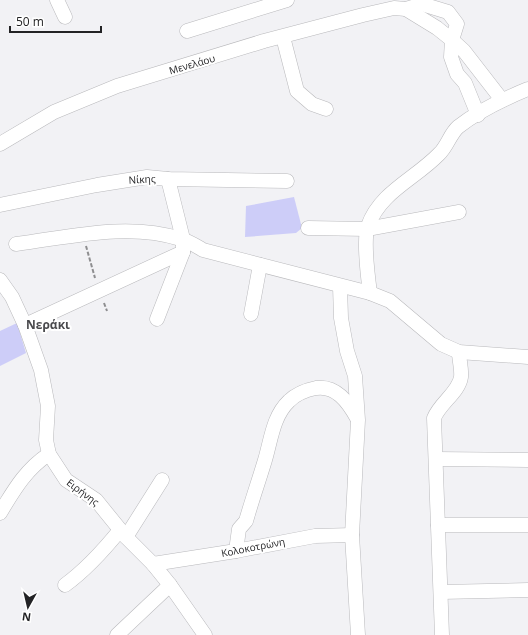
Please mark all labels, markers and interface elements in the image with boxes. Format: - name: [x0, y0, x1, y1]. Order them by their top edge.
- scale bar: [10, 8, 101, 34]
- text: 50 m: [16, 13, 44, 30]
- street label: Μενελάου: [167, 51, 217, 77]
- street label: Νίκης: [128, 171, 156, 187]
- district label: Νεράκι: [26, 316, 70, 333]
- street label: Ειρήνης: [64, 475, 102, 509]
- street label: Κολοκοτρώνη: [220, 534, 286, 560]
- north arrow: [8, 587, 48, 627]
- text: N: [21, 609, 32, 625]

